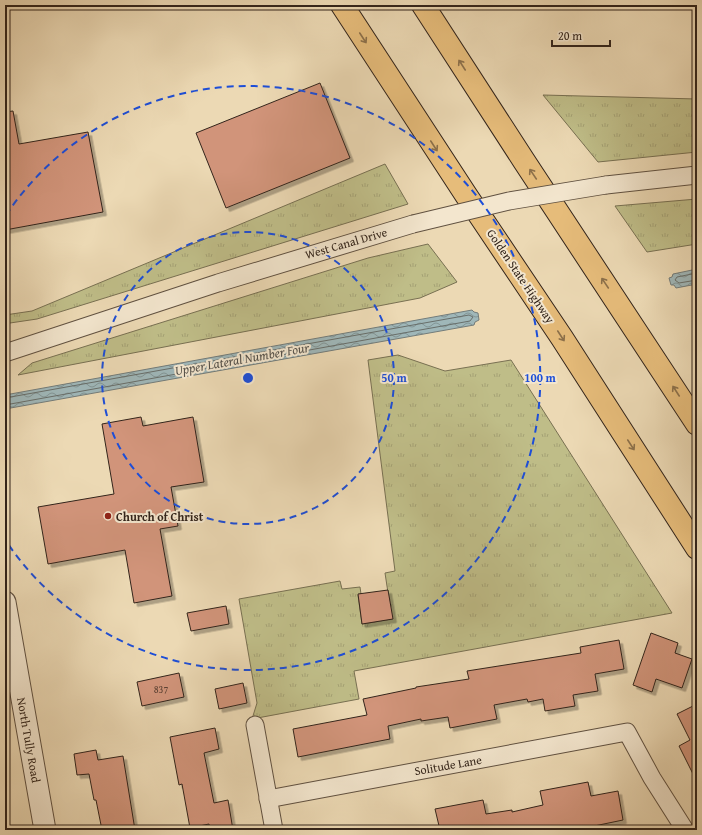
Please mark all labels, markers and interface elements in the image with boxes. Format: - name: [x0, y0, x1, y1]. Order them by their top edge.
- scale bar: [552, 22, 610, 48]
- text: 20 m: [558, 27, 582, 44]
- one-way arrow: [359, 32, 367, 43]
- one-way arrow: [458, 60, 466, 71]
- one-way arrow: [431, 140, 439, 152]
- one-way arrow: [528, 169, 537, 180]
- street label: West Canal Drive: [303, 223, 389, 263]
- street label: Golden State Highway: [483, 226, 559, 326]
- one-way arrow: [600, 277, 609, 288]
- one-way arrow: [557, 330, 565, 341]
- water label: Upper Lateral Number Four: [173, 338, 312, 380]
- text: 50 m: [381, 369, 407, 386]
- text: 100 m: [524, 369, 557, 386]
- centre of rings: [241, 371, 255, 385]
- one-way arrow: [672, 386, 680, 397]
- one-way arrow: [628, 439, 636, 451]
- place label: Church of Christ: [116, 508, 204, 525]
- marker: Church of Christ: [103, 511, 113, 521]
- house number: 837: [154, 682, 168, 697]
- street label: North Tully Road: [13, 696, 45, 785]
- street label: Solitude Lane: [413, 751, 483, 779]

